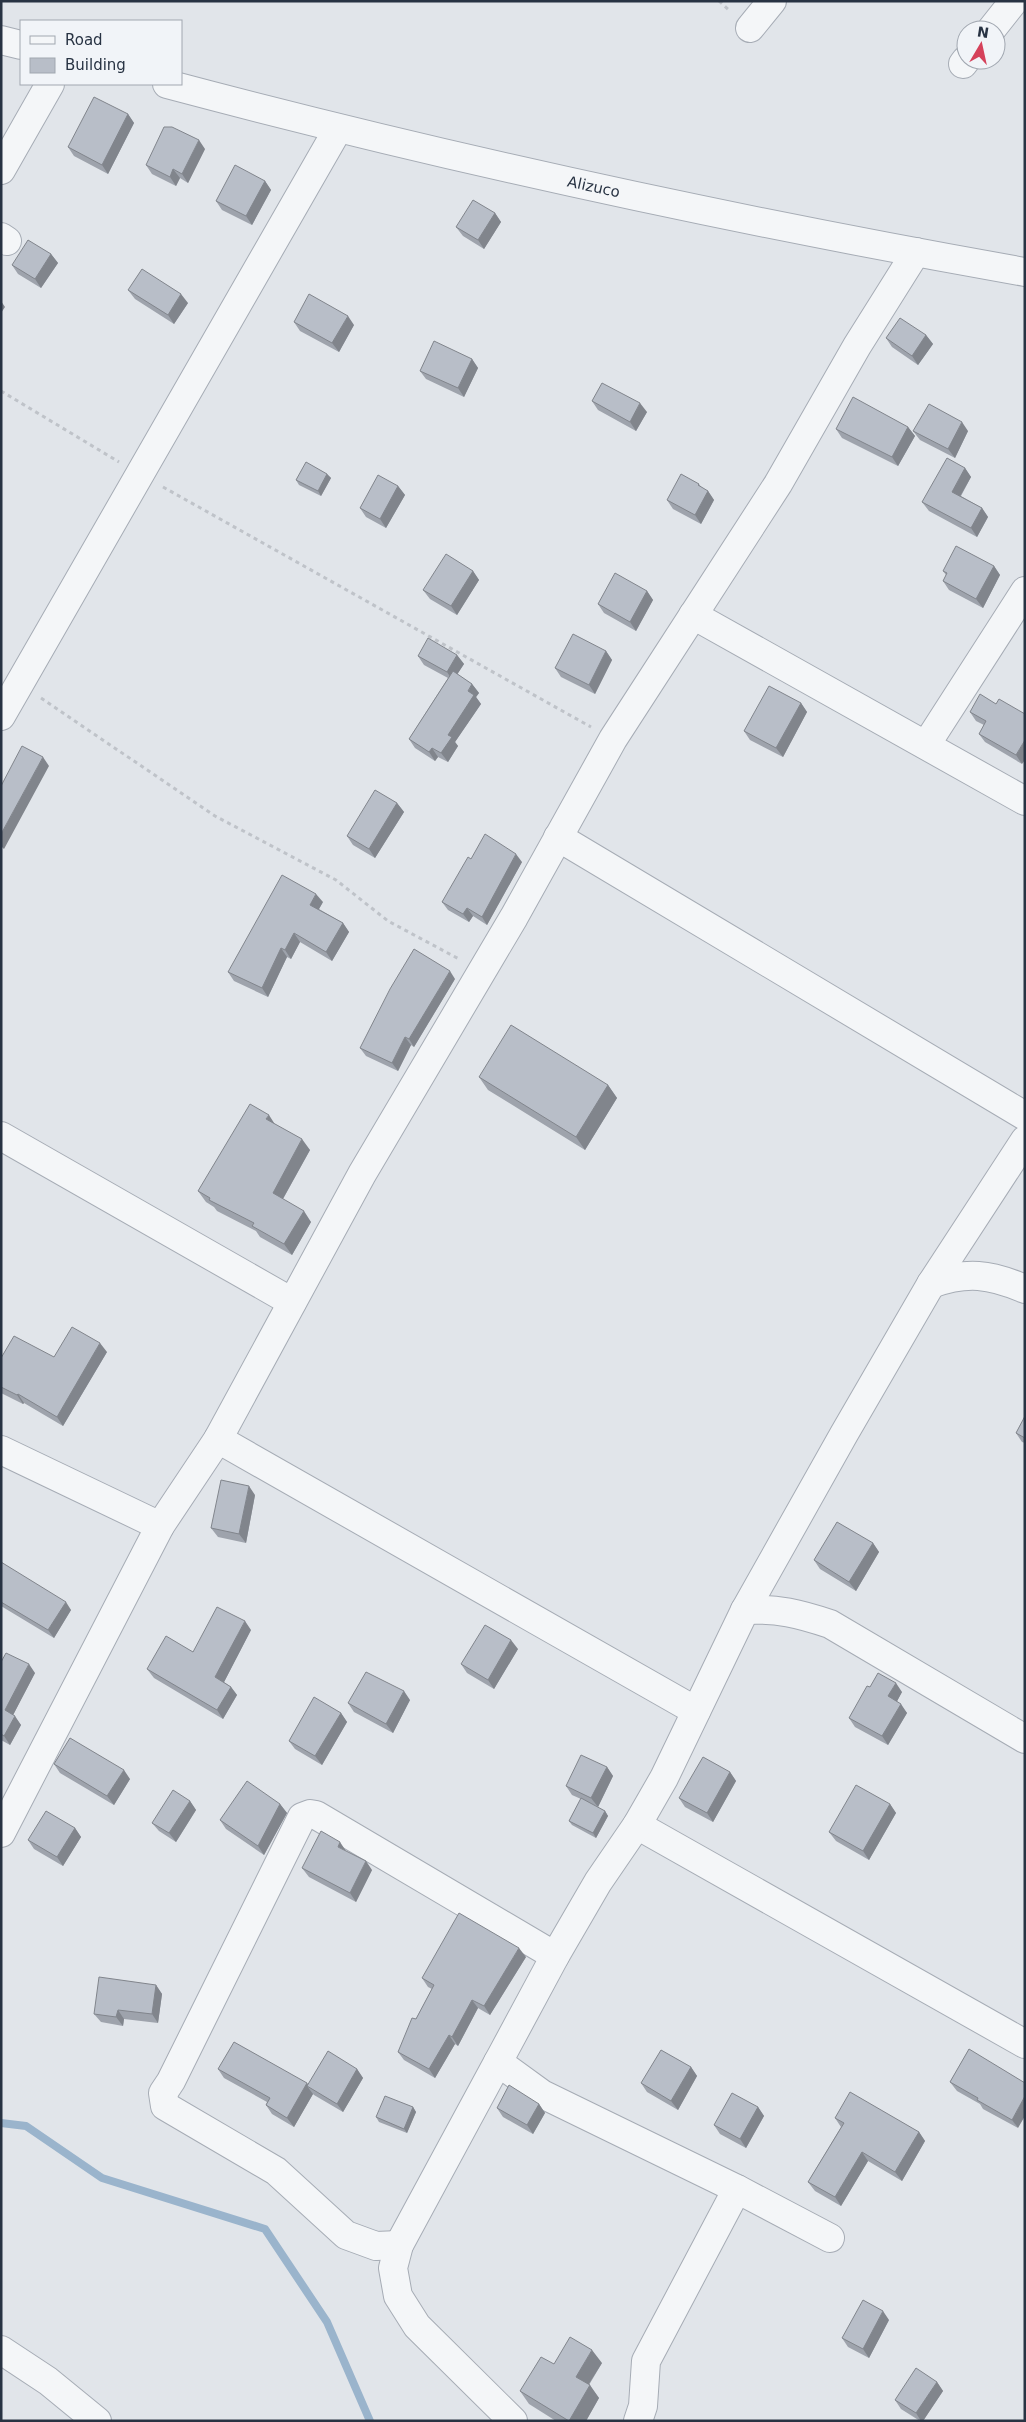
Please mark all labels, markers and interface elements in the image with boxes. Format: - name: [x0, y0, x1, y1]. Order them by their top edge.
- legend: [20, 20, 182, 85]
- north arrow: [956, 20, 1006, 70]
- text: N: [976, 23, 990, 41]
- text: Road: [65, 31, 103, 49]
- text: Building: [65, 56, 126, 74]
- street label: Alizuco: [566, 172, 622, 201]

